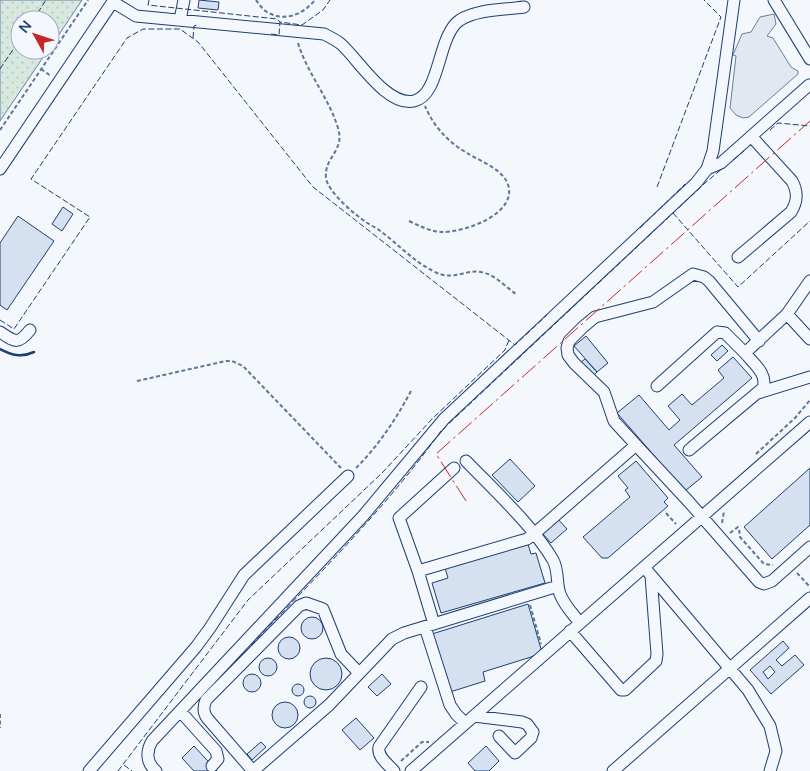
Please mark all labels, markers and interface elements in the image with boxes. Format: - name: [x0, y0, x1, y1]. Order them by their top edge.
- north arrow: [10, 10, 60, 60]
- text: N: [15, 17, 35, 36]

